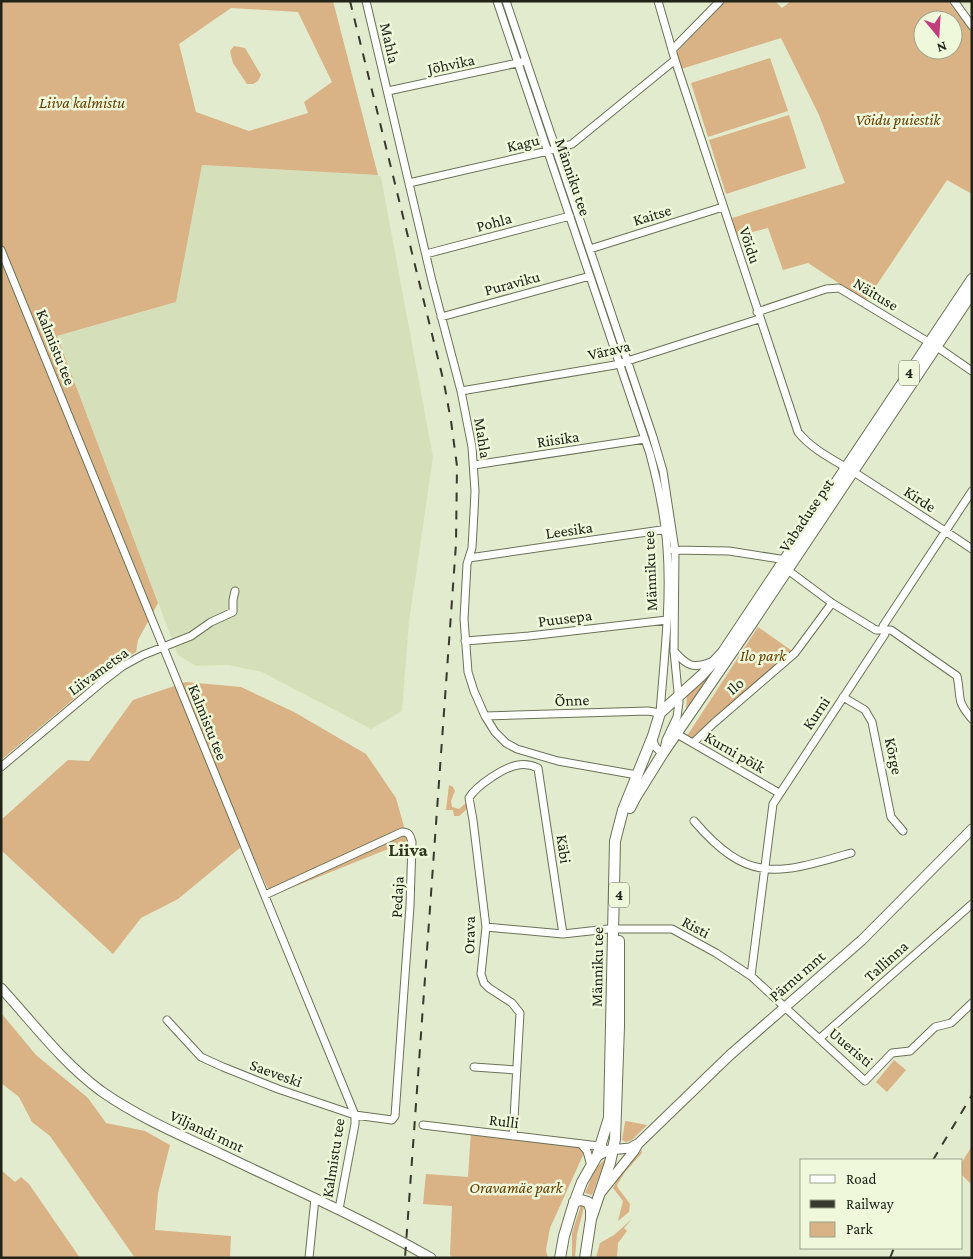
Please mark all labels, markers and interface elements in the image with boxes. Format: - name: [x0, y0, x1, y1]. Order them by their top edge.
- north arrow: [913, 10, 963, 60]
- street label: Mahla: [377, 21, 403, 65]
- text: N: [935, 38, 949, 57]
- street label: Jõhvika: [424, 51, 477, 79]
- park label: Liiva kalmistu: [39, 94, 125, 111]
- park label: Võidu puiestik: [855, 111, 942, 129]
- street label: Kagu: [505, 131, 542, 156]
- street label: Männiku tee: [552, 136, 594, 218]
- street label: Kaitse: [631, 201, 673, 229]
- street label: Pohla: [474, 209, 514, 235]
- street label: Võidu: [736, 225, 764, 266]
- street label: Puraviku: [482, 267, 542, 299]
- street label: Näituse: [851, 274, 901, 314]
- street label: Kalmistu tee: [33, 307, 79, 387]
- street label: Värava: [586, 337, 633, 363]
- road number: 4: [899, 360, 919, 386]
- street label: Mahla: [471, 416, 495, 460]
- street label: Riisika: [536, 428, 581, 450]
- street label: Vabaduse pst: [775, 475, 838, 555]
- street label: Kirde: [901, 483, 939, 515]
- street label: Leesika: [544, 518, 594, 542]
- street label: Männiku tee: [640, 531, 660, 611]
- street label: Puusepa: [537, 606, 594, 631]
- street label: Liivametsa: [65, 643, 132, 698]
- park label: Ilo park: [740, 647, 787, 665]
- street label: Ilo: [723, 674, 747, 698]
- street label: Kalmistu tee: [185, 682, 231, 762]
- street label: Õnne: [554, 691, 590, 709]
- street label: Kurni: [799, 693, 833, 733]
- street label: Kurni põik: [701, 728, 769, 777]
- street label: Kõrge: [881, 736, 906, 776]
- street label: Käbi: [554, 834, 574, 864]
- district label: Liiva: [388, 839, 429, 860]
- street label: Pedaja: [387, 875, 408, 918]
- road number: 4: [609, 882, 629, 908]
- street label: Risti: [679, 913, 713, 941]
- street label: Orava: [460, 915, 478, 954]
- street label: Männiku tee: [588, 927, 606, 1007]
- street label: Tallinna: [861, 937, 912, 985]
- street label: Pärnu mnt: [766, 947, 829, 1005]
- street label: Uueristi: [826, 1024, 876, 1070]
- street label: Saeveski: [248, 1056, 304, 1090]
- street label: Viljandi mnt: [167, 1106, 247, 1157]
- street label: Rulli: [488, 1111, 520, 1131]
- street label: Kalmistu tee: [318, 1117, 348, 1199]
- legend: [800, 1159, 963, 1249]
- text: Road: [846, 1171, 877, 1187]
- park label: Oravamäe park: [469, 1179, 564, 1197]
- text: Railway: [846, 1196, 894, 1213]
- text: Park: [846, 1221, 873, 1237]

